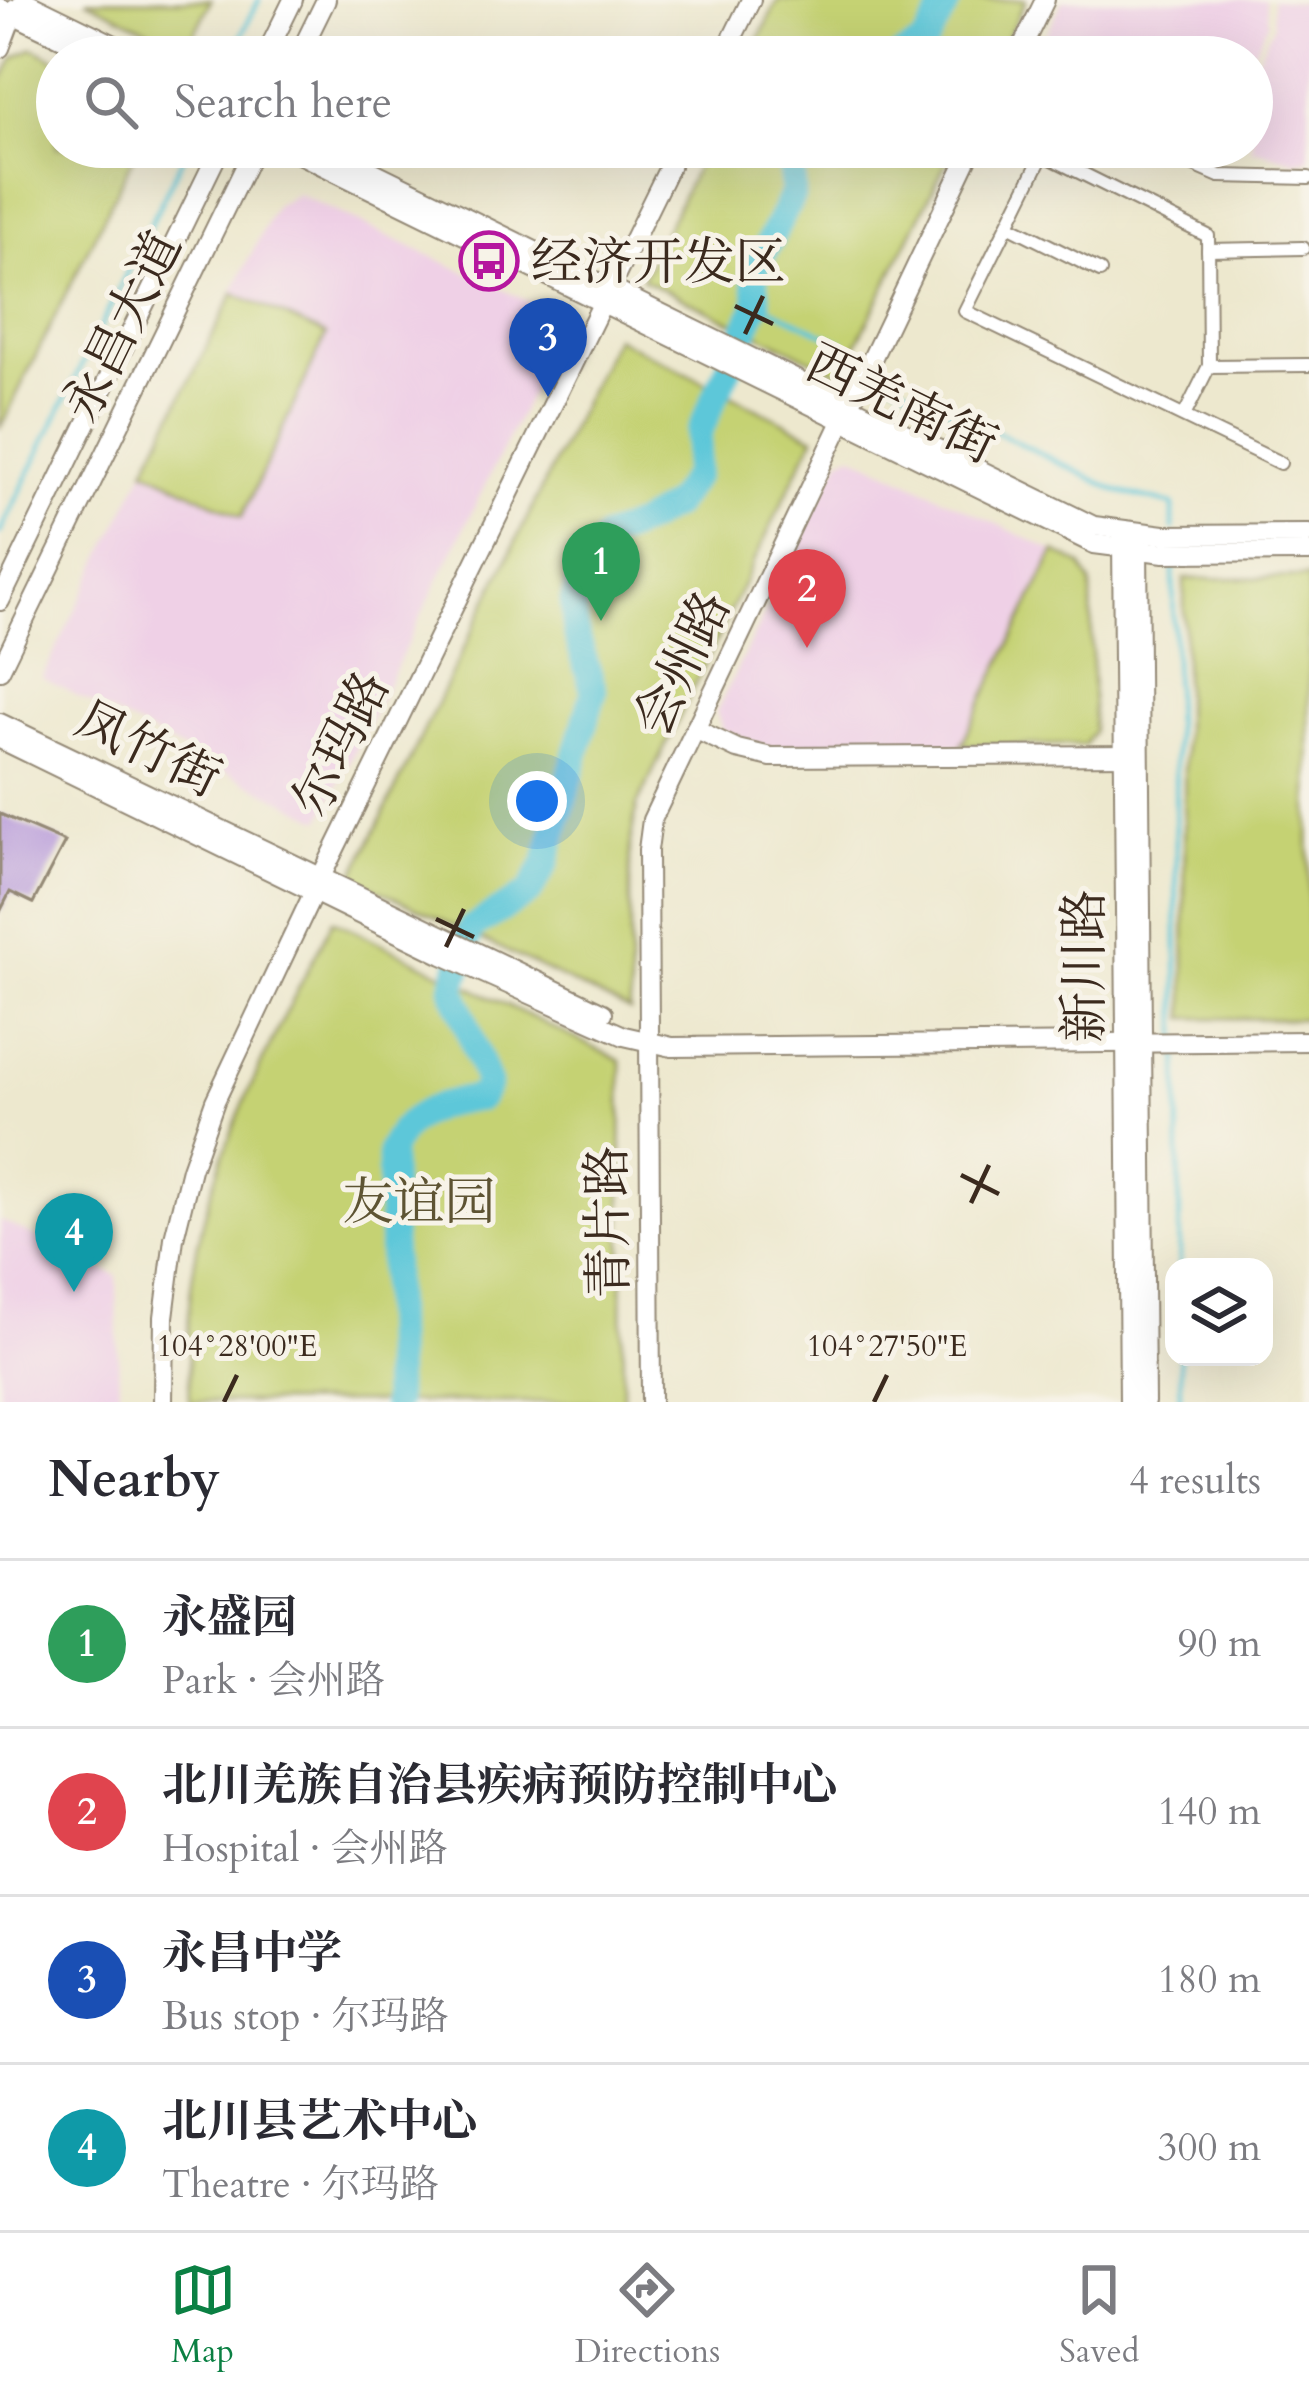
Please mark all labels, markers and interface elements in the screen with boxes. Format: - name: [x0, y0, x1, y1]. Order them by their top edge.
- search box: [36, 36, 1273, 168]
- icon: search: [78, 69, 144, 135]
- text: Search here: [174, 72, 392, 133]
- street label: 永昌大道: [47, 220, 199, 434]
- place label: 经济开发区: [531, 228, 786, 298]
- bus stop icon: 经济开发区: [458, 230, 520, 292]
- pin: 3: [509, 298, 587, 397]
- street label: 西羌南街: [794, 329, 1008, 481]
- pin: 1: [562, 522, 640, 621]
- pin: 2: [768, 549, 846, 648]
- street label: 会州路: [618, 580, 748, 748]
- street label: 尔玛路: [277, 660, 407, 828]
- street label: 凤竹街: [64, 685, 232, 815]
- your location: [507, 771, 567, 831]
- street label: 新川路: [1050, 889, 1120, 1043]
- street label: 青片路: [573, 1145, 645, 1299]
- park label: 友谊园: [342, 1168, 496, 1238]
- pin: 4: [35, 1193, 113, 1292]
- map controls: [1165, 1258, 1273, 1366]
- button: layers: [1165, 1258, 1273, 1366]
- text: 104°28'00"E: [157, 1326, 317, 1367]
- text: 104°27'50"E: [807, 1326, 967, 1367]
- text: Nearby: [48, 1445, 220, 1515]
- text: 4 results: [1129, 1454, 1261, 1507]
- text: 永盛园: [162, 1587, 297, 1648]
- text: 1: [77, 1617, 97, 1670]
- text: 90 m: [1178, 1617, 1261, 1670]
- text: Park · 会州路: [162, 1654, 385, 1707]
- text: 北川羌族自治县疾病预防控制中心: [162, 1755, 837, 1816]
- text: 2: [77, 1785, 97, 1838]
- text: 140 m: [1158, 1785, 1261, 1838]
- text: Hospital · 会州路: [162, 1822, 447, 1875]
- text: 永昌中学: [162, 1923, 342, 1984]
- text: 3: [77, 1953, 97, 2006]
- text: 180 m: [1158, 1953, 1261, 2006]
- text: Bus stop · 尔玛路: [162, 1990, 448, 2043]
- text: 北川县艺术中心: [162, 2091, 477, 2152]
- text: 4: [77, 2121, 97, 2174]
- text: 300 m: [1158, 2121, 1261, 2174]
- text: Theatre · 尔玛路: [162, 2158, 439, 2211]
- tab: Map: [170, 2257, 236, 2374]
- tab: Directions: [575, 2257, 720, 2374]
- tab: Saved: [1059, 2257, 1139, 2374]

